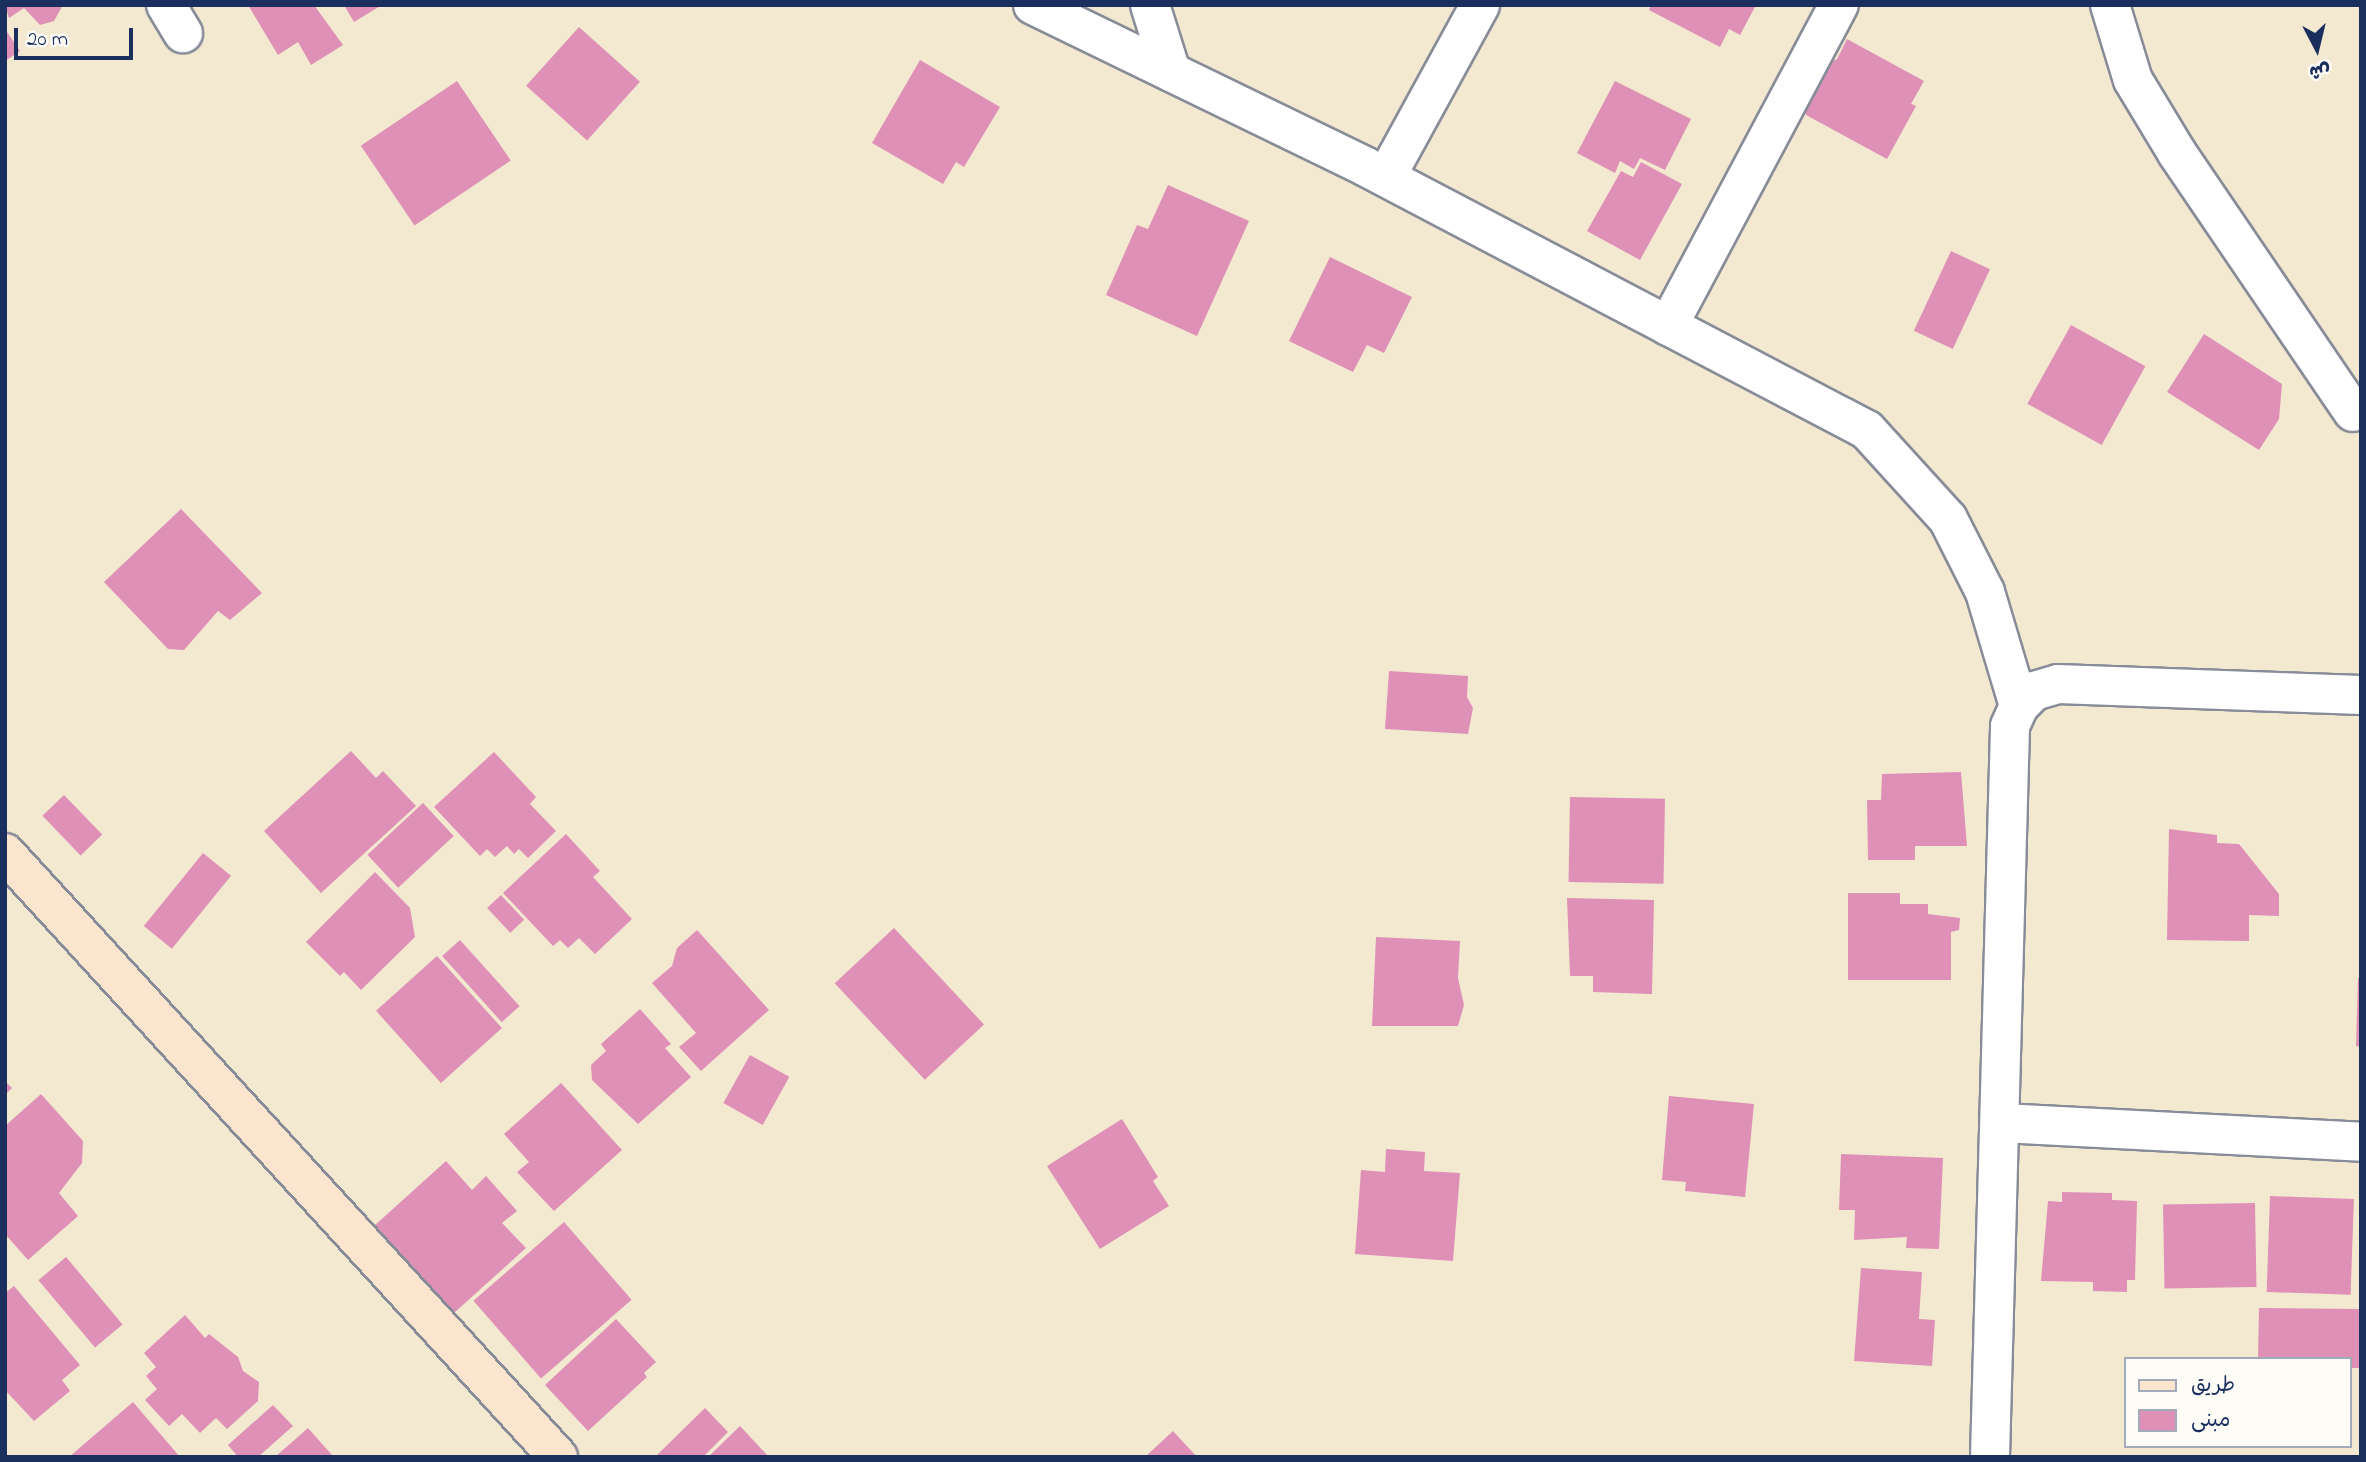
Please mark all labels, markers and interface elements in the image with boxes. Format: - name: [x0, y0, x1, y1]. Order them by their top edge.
- scale bar: [18, 14, 136, 58]
- north arrow: [2282, 14, 2352, 84]
- text: 20 m: [27, 25, 68, 55]
- text: ش: [2308, 56, 2332, 85]
- legend: [2124, 1357, 2352, 1448]
- text: طريق: [2191, 1371, 2235, 1401]
- text: مبنى: [2191, 1406, 2230, 1436]

